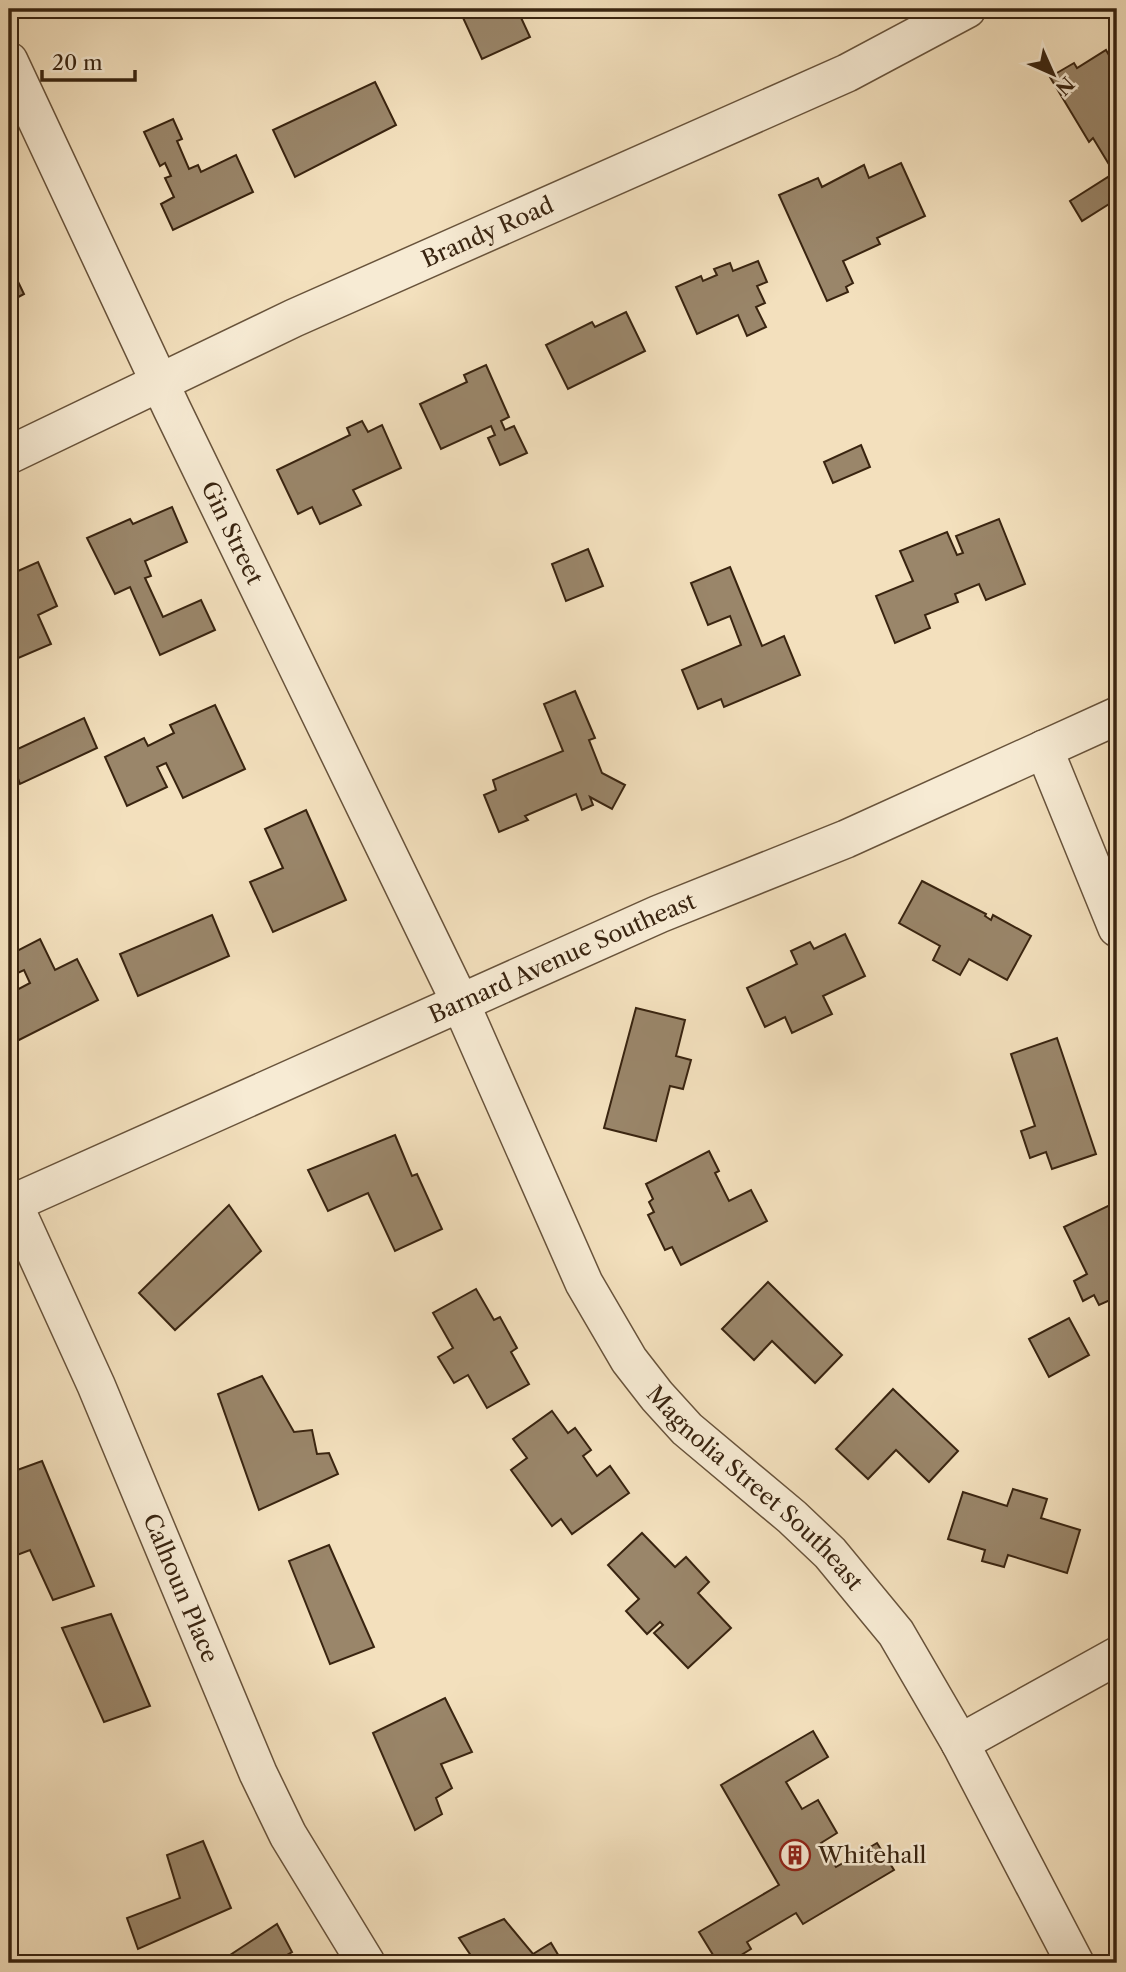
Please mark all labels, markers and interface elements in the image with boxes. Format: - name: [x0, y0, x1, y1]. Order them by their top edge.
- scale bar: [42, 38, 135, 82]
- north arrow: [1018, 38, 1088, 108]
- text: 20 m: [52, 50, 103, 75]
- text: N: [1051, 72, 1079, 100]
- street label: Brandy Road: [417, 191, 558, 274]
- street label: Gin Street: [195, 477, 269, 589]
- street label: Barnard Avenue Southeast: [425, 887, 700, 1029]
- street label: Magnolia Street Southeast: [641, 1380, 869, 1596]
- street label: Calhoun Place: [137, 1509, 224, 1667]
- building icon: Whitehall: [778, 1838, 812, 1872]
- place label: Whitehall: [817, 1841, 927, 1869]

